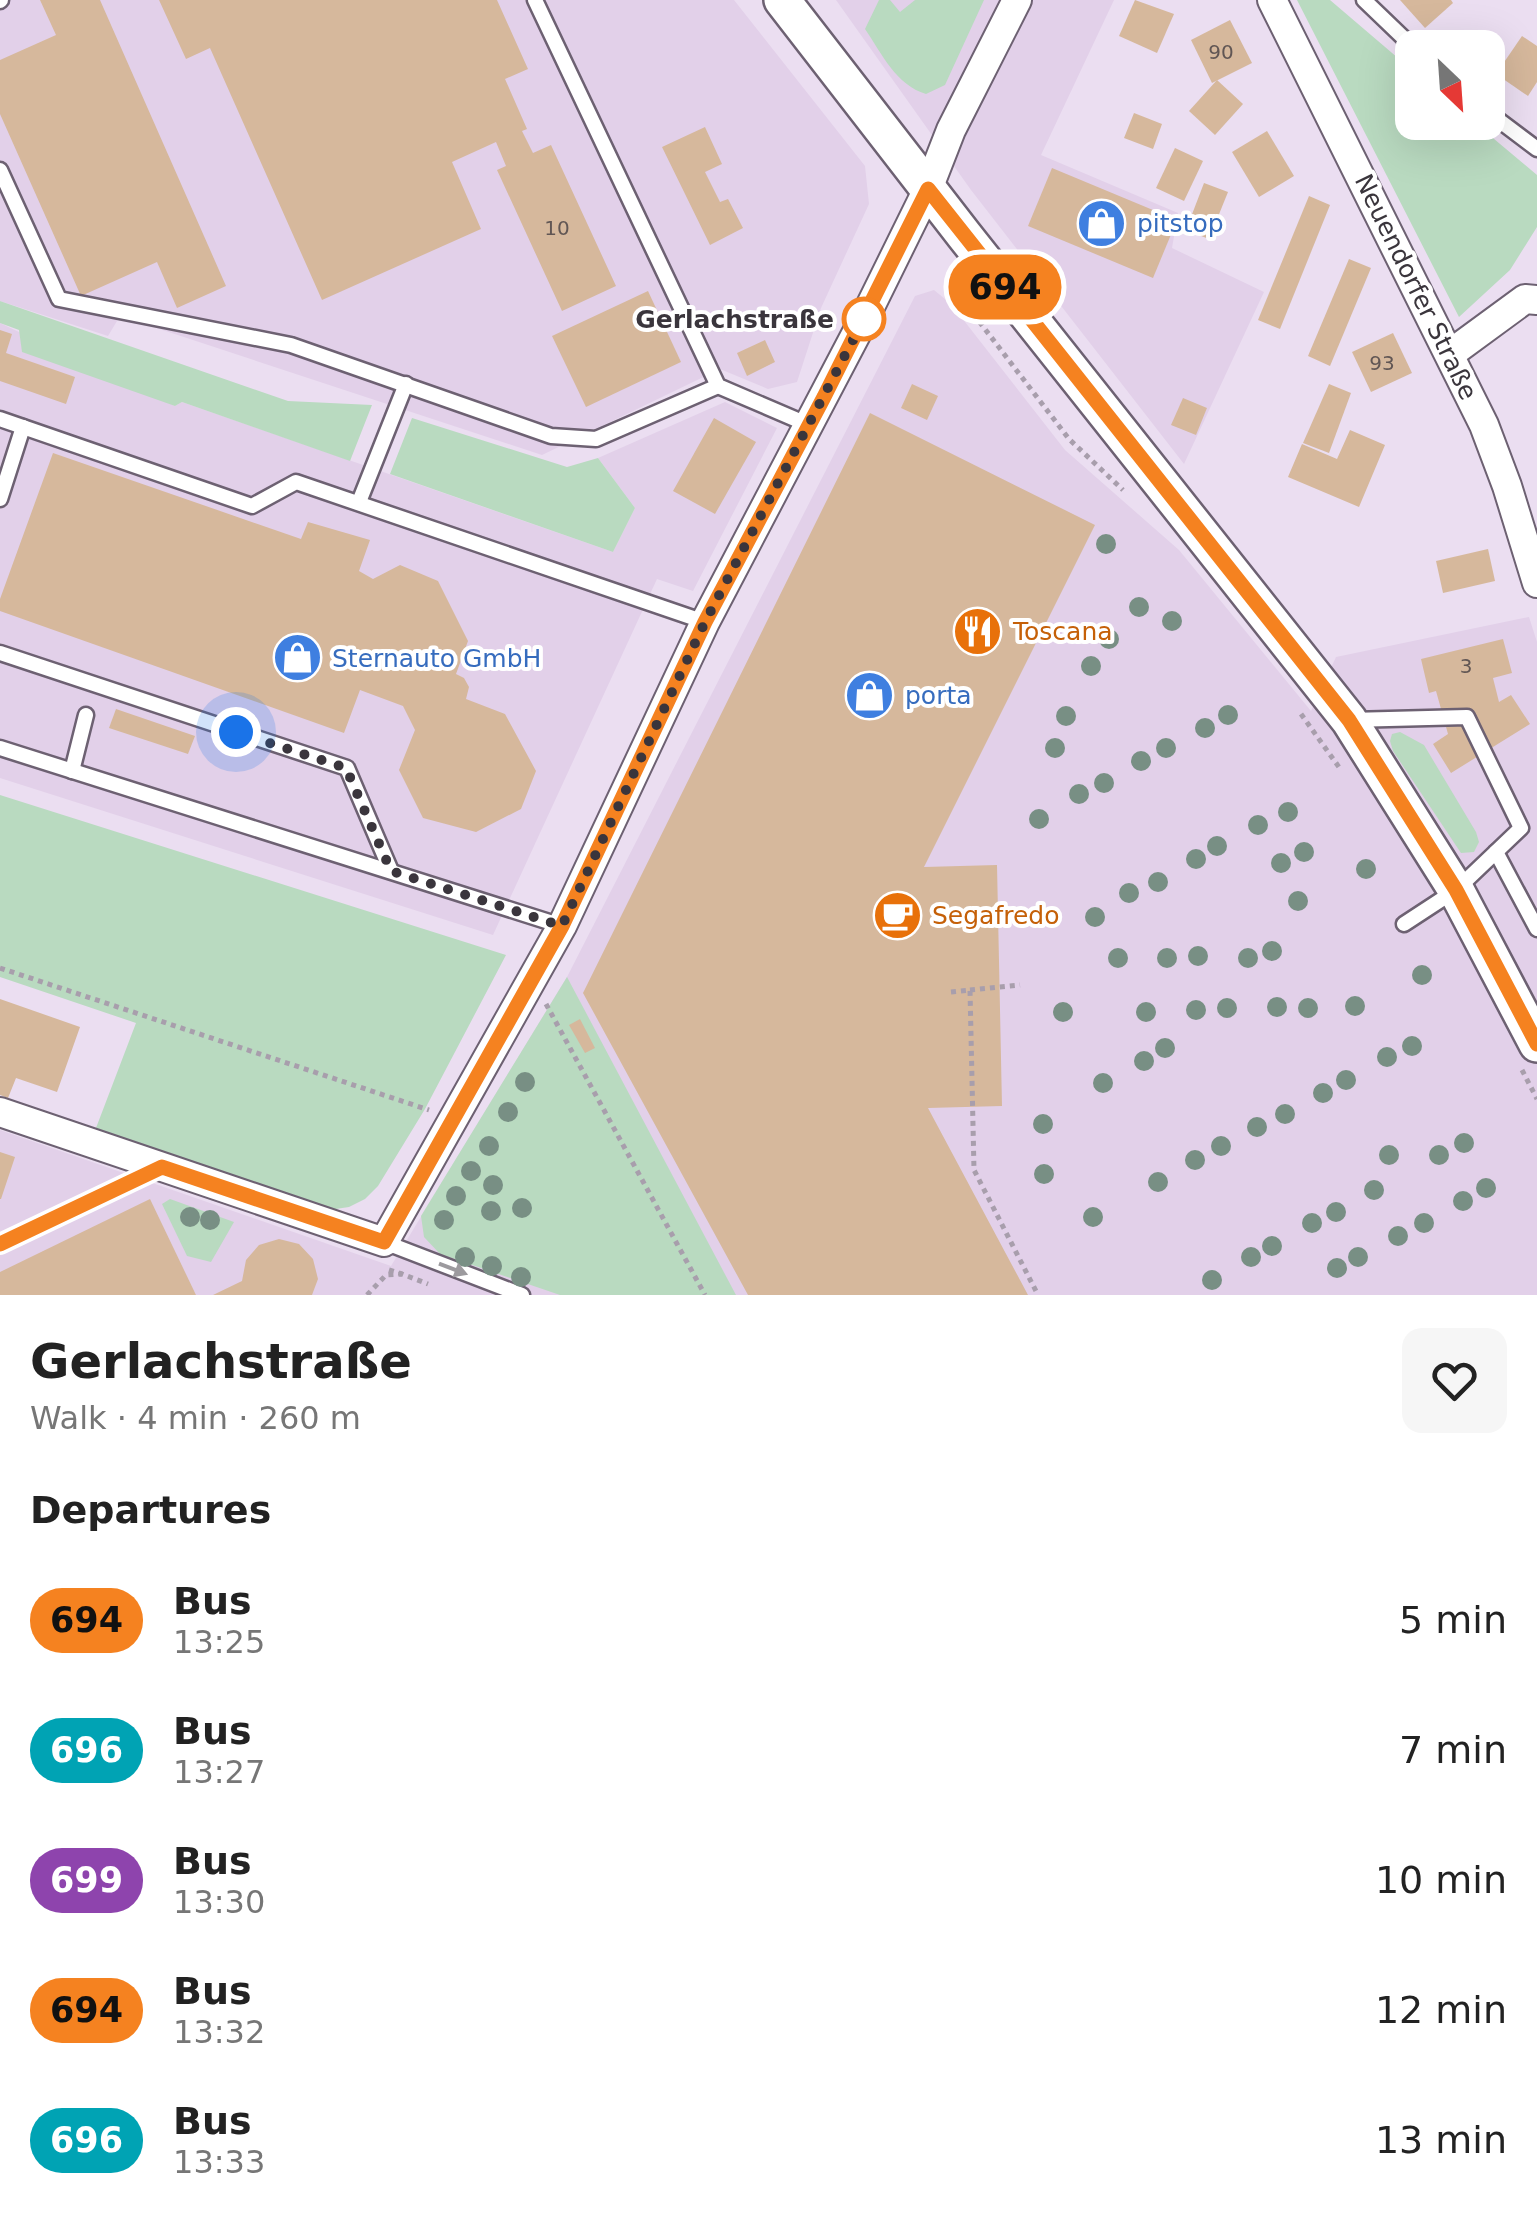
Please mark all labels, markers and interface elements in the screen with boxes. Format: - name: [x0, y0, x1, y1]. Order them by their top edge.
- north arrow: [1395, 30, 1505, 140]
- map controls: [1395, 30, 1505, 140]
- house number: 90: [1208, 40, 1234, 64]
- street label: Neuendorfer Straße: [1349, 169, 1483, 405]
- shop icon: pitstop: [1076, 197, 1128, 249]
- place label: pitstop: [1137, 209, 1224, 238]
- house number: 10: [544, 216, 570, 240]
- line badge: 694: [948, 254, 1062, 320]
- text: 694: [968, 267, 1042, 307]
- marker: Gerlachstraße: [843, 298, 885, 340]
- place label: Gerlachstraße: [635, 305, 834, 334]
- house number: 93: [1369, 351, 1395, 375]
- restaurant icon: Toscana: [952, 605, 1004, 657]
- place label: Toscana: [1012, 617, 1113, 646]
- shop icon: Sternauto GmbH: [271, 632, 323, 684]
- place label: Sternauto GmbH: [332, 644, 541, 673]
- house number: 3: [1460, 654, 1472, 678]
- shop icon: porta: [844, 669, 896, 721]
- place label: porta: [905, 681, 972, 710]
- your location: [211, 707, 261, 757]
- cafe icon: Segafredo: [871, 889, 923, 941]
- place label: Segafredo: [932, 901, 1060, 930]
- one-way arrow: [438, 1261, 468, 1277]
- button: heart: [1402, 1328, 1507, 1433]
- text: Gerlachstraße: [30, 1333, 412, 1389]
- text: Walk · 4 min · 260 m: [30, 1399, 361, 1437]
- text: Departures: [30, 1488, 271, 1532]
- text: Bus: [173, 1579, 252, 1623]
- text: 5 min: [1399, 1598, 1507, 1642]
- text: 694: [50, 1600, 123, 1640]
- text: 13:25: [173, 1623, 265, 1661]
- text: Bus: [173, 1709, 252, 1753]
- text: 7 min: [1399, 1728, 1507, 1772]
- text: 696: [50, 1730, 123, 1770]
- text: 13:27: [173, 1753, 265, 1791]
- text: Bus: [173, 1839, 252, 1883]
- text: 10 min: [1375, 1858, 1507, 1902]
- text: 699: [50, 1860, 123, 1900]
- text: 13:30: [173, 1883, 265, 1921]
- text: Bus: [173, 1969, 252, 2013]
- text: 12 min: [1375, 1988, 1507, 2032]
- text: 694: [50, 1990, 123, 2030]
- text: 13:32: [173, 2013, 265, 2051]
- text: Bus: [173, 2099, 252, 2143]
- text: 13 min: [1375, 2118, 1507, 2162]
- text: 696: [50, 2120, 123, 2160]
- text: 13:33: [173, 2143, 265, 2181]

